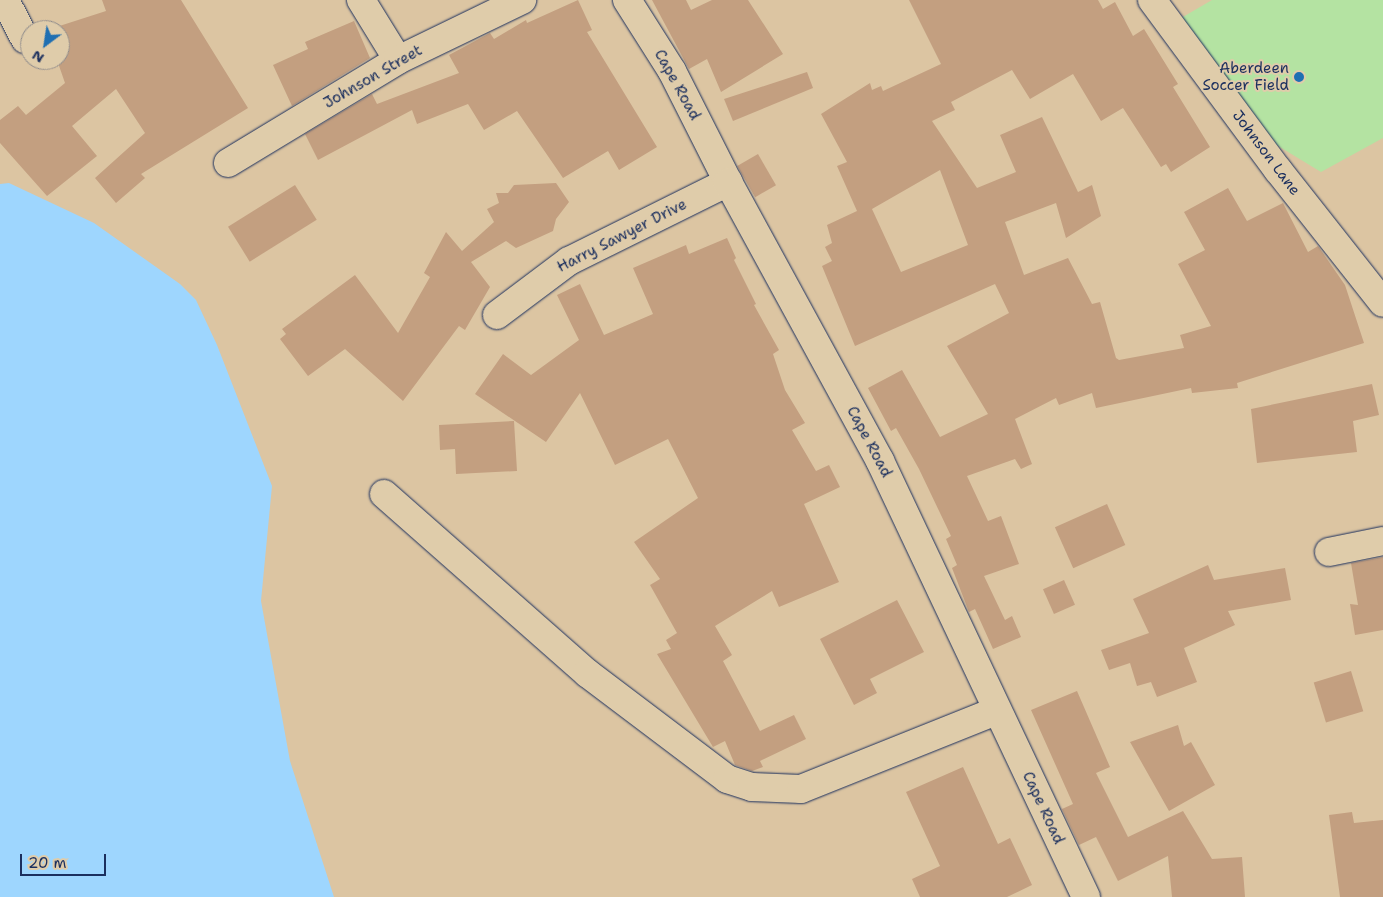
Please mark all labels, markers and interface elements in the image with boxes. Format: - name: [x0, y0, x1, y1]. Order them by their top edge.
- north arrow: [20, 20, 70, 70]
- street label: Johnson Street: [321, 42, 425, 112]
- text: N: [28, 46, 47, 68]
- street label: Cape Road: [650, 47, 704, 123]
- place label: Aberdeen Soccer Field: [1202, 59, 1289, 94]
- marker: Aberdeen Soccer Field: [1293, 71, 1305, 83]
- street label: Johnson Lane: [1228, 107, 1304, 199]
- street label: Harry Sawyer Drive: [554, 196, 690, 276]
- street label: Cape Road: [843, 403, 895, 481]
- street label: Cape Road: [1018, 769, 1068, 847]
- scale bar: [22, 844, 109, 876]
- text: 20 m: [28, 853, 67, 873]

